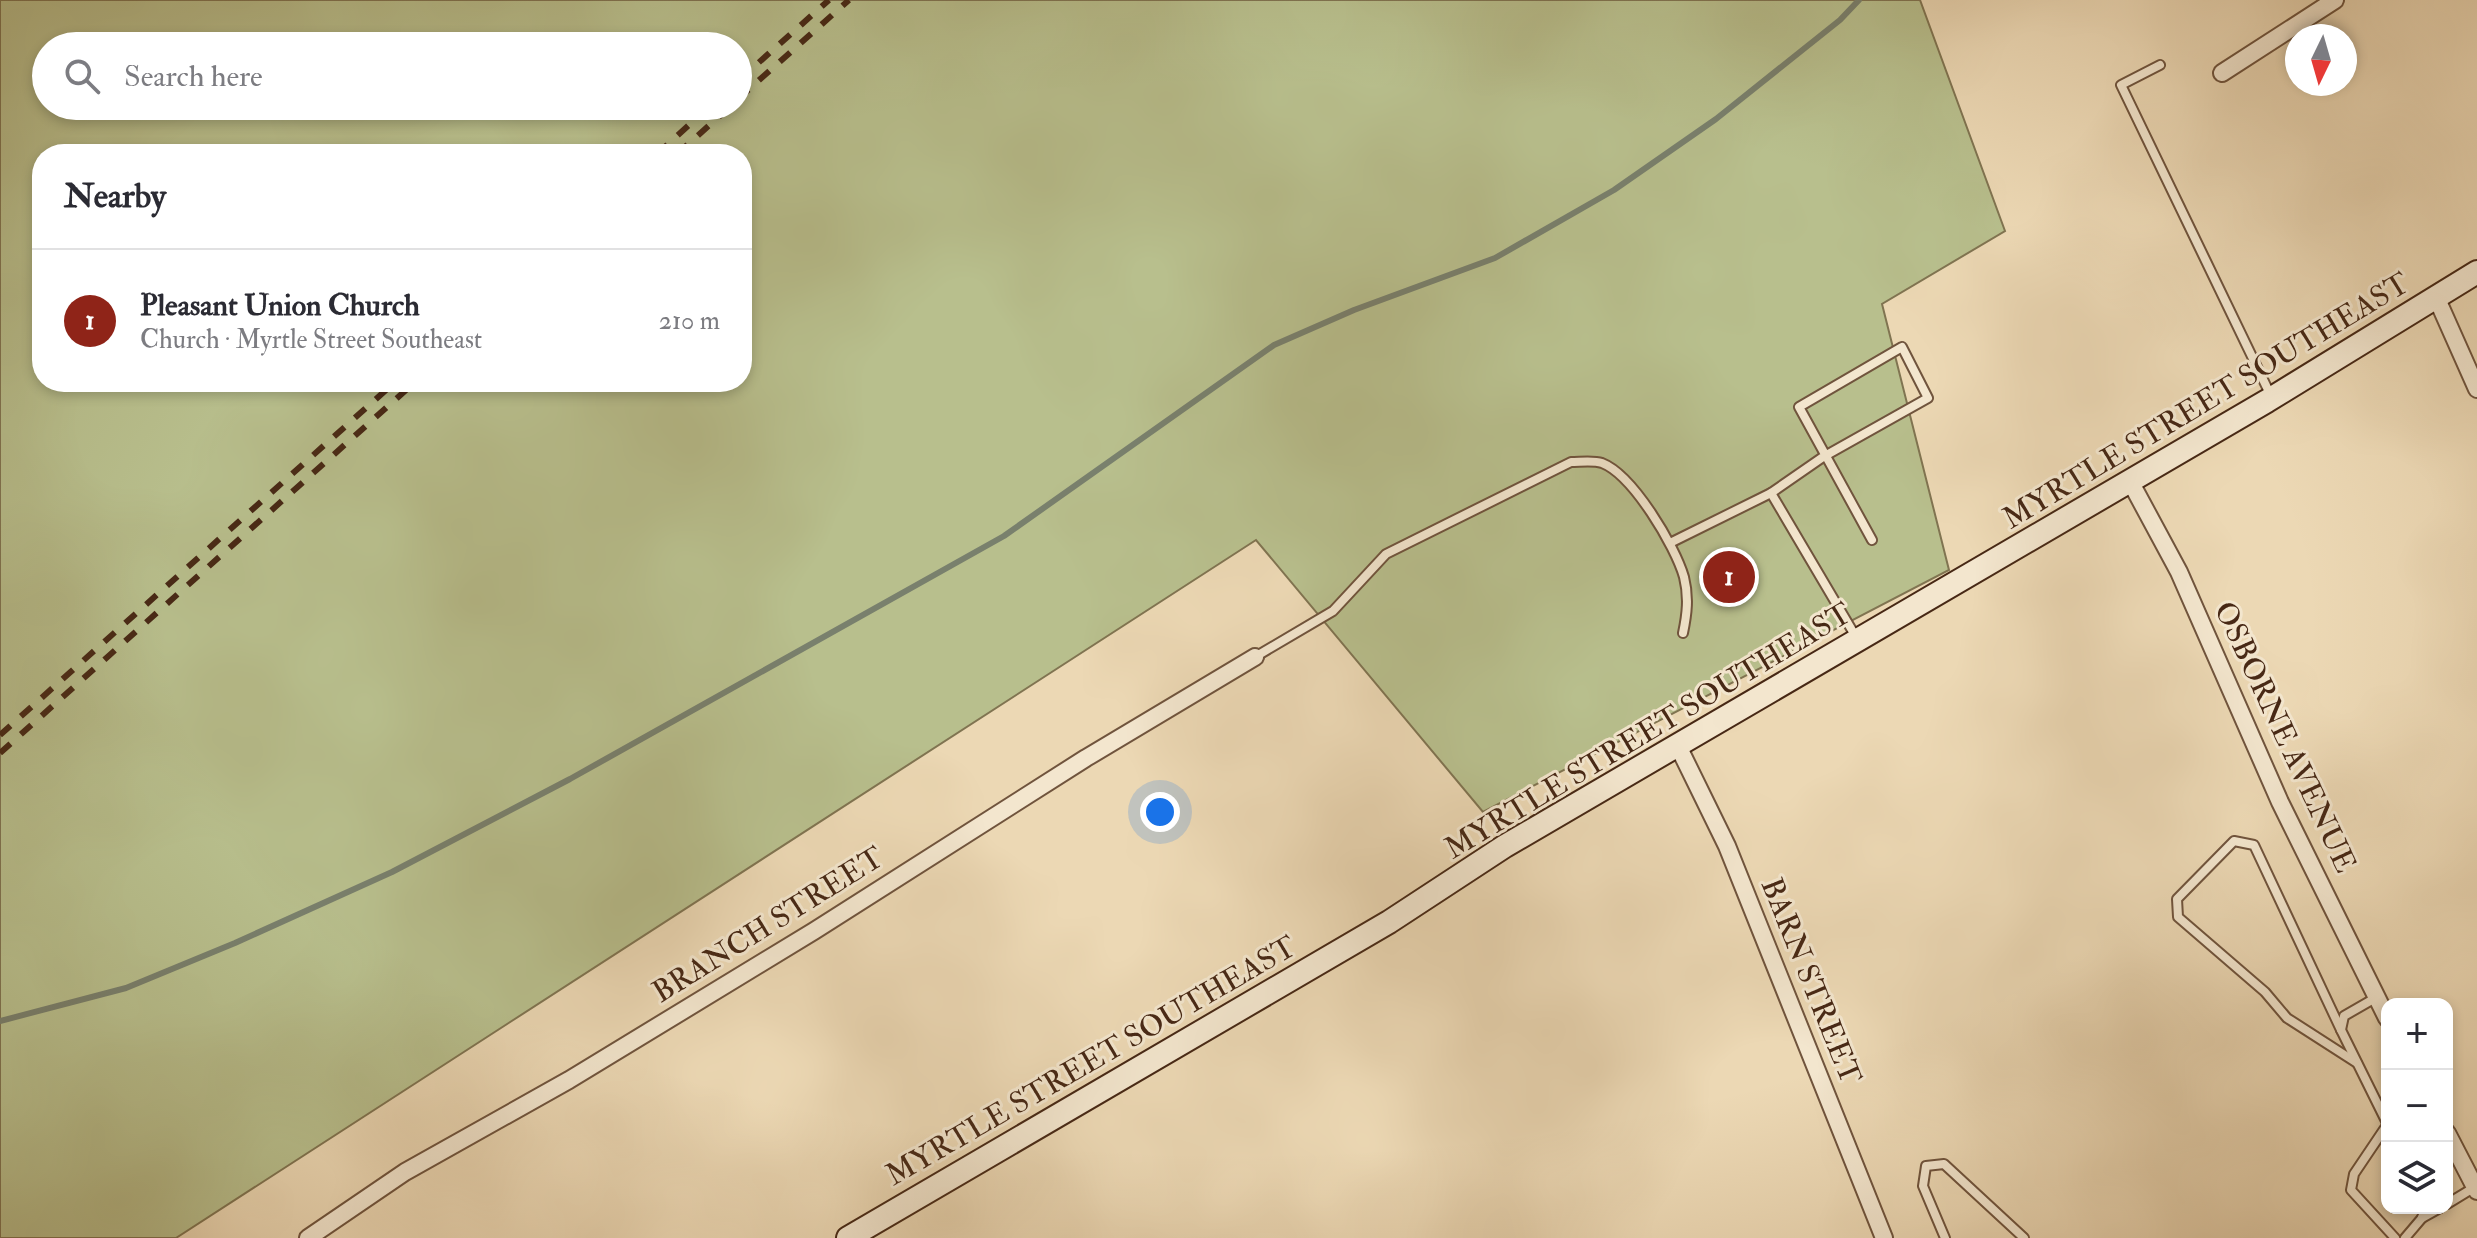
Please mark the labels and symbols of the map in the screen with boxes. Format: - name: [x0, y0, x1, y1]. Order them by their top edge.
- north arrow: [2285, 24, 2357, 96]
- street label: MYRTLE STREET SOUTHEAST: [1996, 265, 2416, 537]
- pin: 1: [1703, 547, 1755, 607]
- street label: MYRTLE STREET SOUTHEAST: [1438, 595, 1858, 867]
- street label: OSBORNE AVENUE: [2206, 596, 2364, 878]
- your location: [1140, 792, 1180, 832]
- street label: BRANCH STREET: [646, 839, 890, 1011]
- street label: BARN STREET: [1753, 872, 1869, 1090]
- street label: MYRTLE STREET SOUTHEAST: [879, 928, 1303, 1194]

